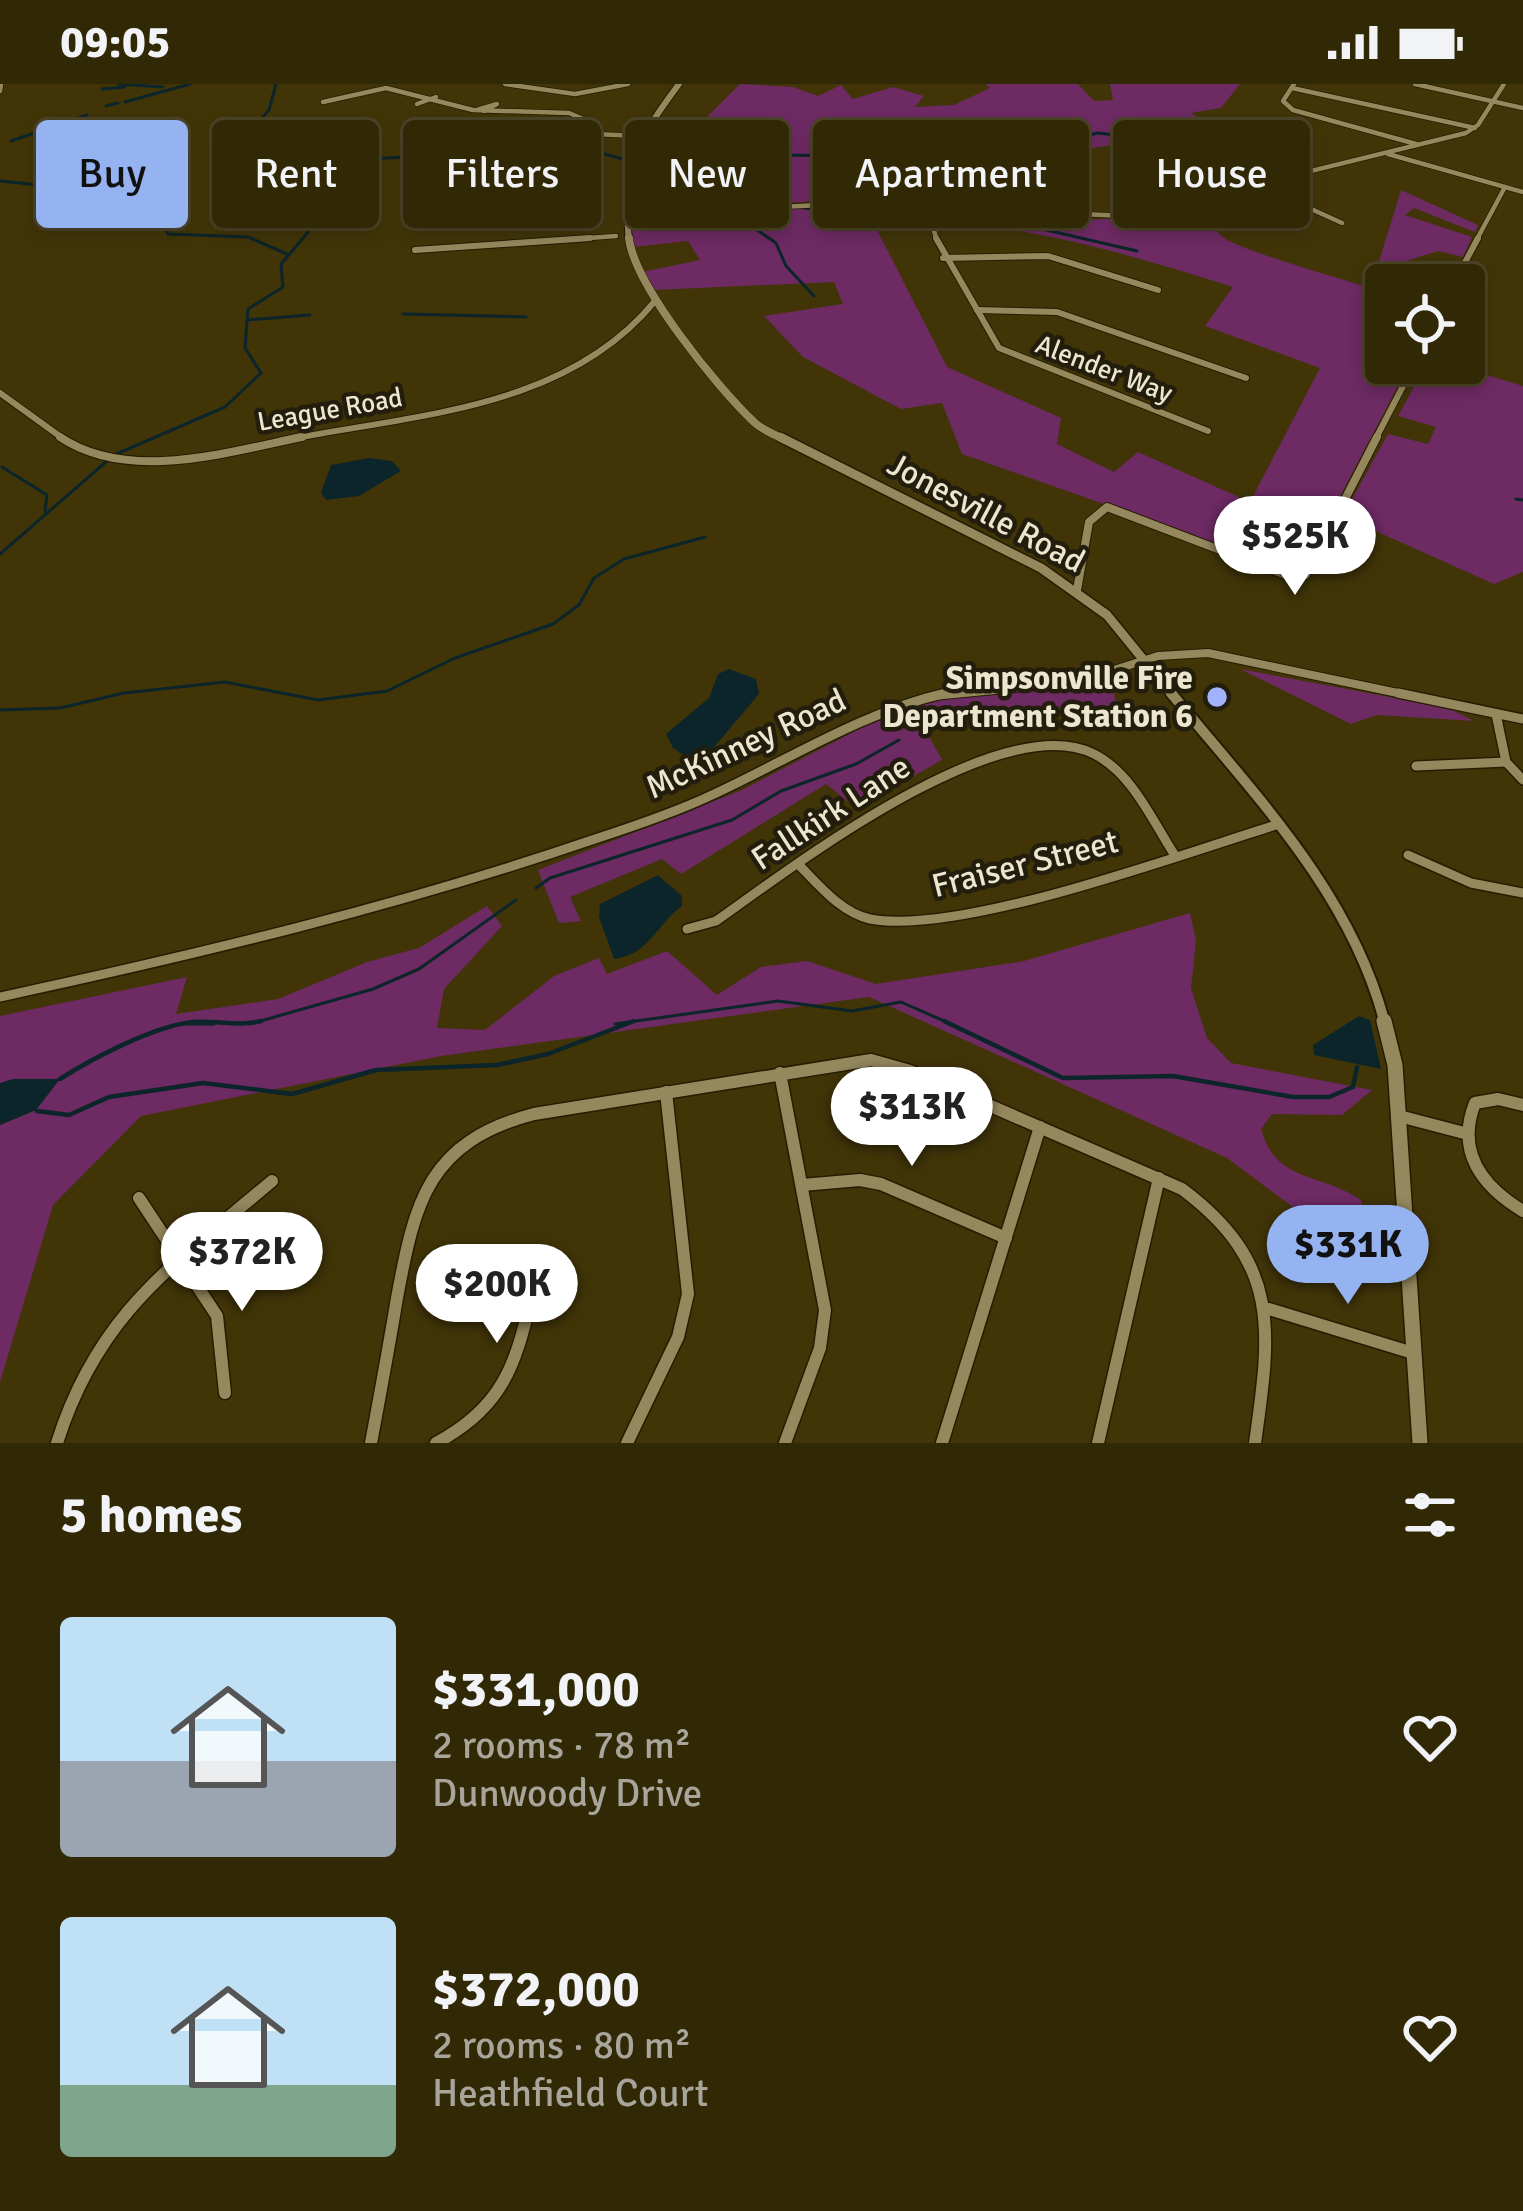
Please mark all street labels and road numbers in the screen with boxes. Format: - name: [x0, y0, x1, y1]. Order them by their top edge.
- street label: Alender Way: [1031, 328, 1177, 410]
- street label: League Road: [255, 381, 405, 439]
- street label: Jonesville Road: [880, 444, 1092, 582]
- street label: McKinney Road: [639, 680, 853, 808]
- street label: Fallkirk Lane: [744, 746, 918, 880]
- street label: Fraiser Street: [928, 821, 1122, 907]

